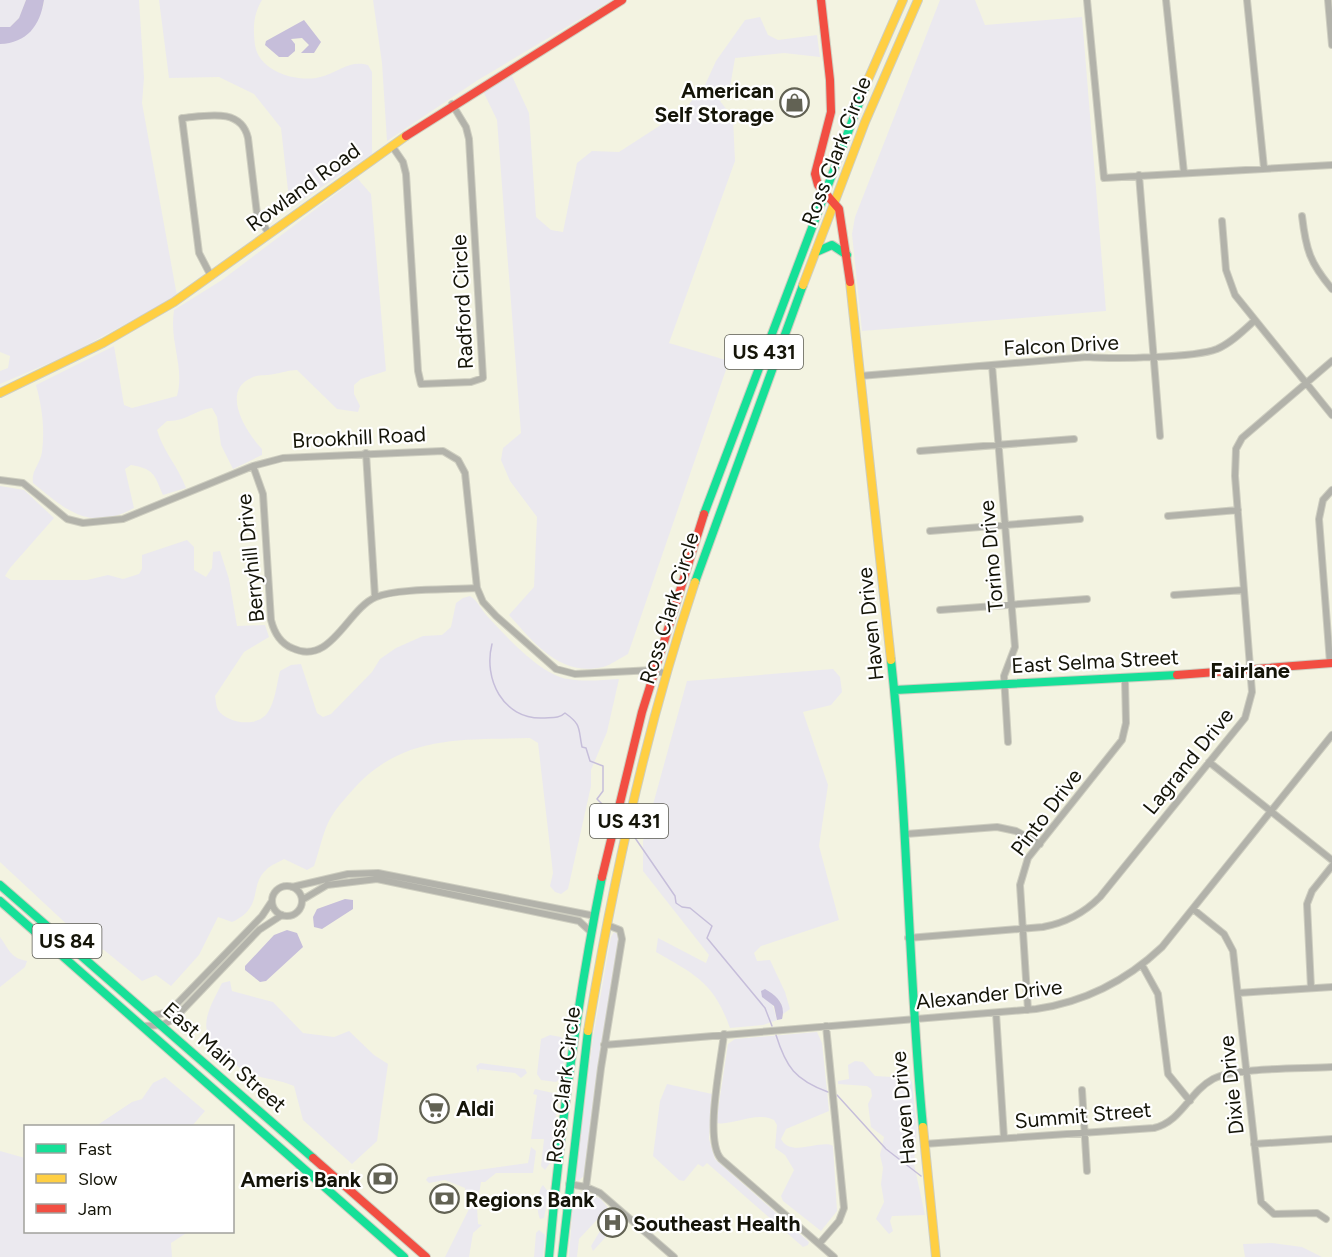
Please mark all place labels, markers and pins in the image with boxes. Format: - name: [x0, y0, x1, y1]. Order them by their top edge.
- place label: American Self Storage: [655, 78, 774, 127]
- shop icon: American Self Storage: [779, 86, 811, 118]
- supermarket icon: Aldi: [419, 1092, 451, 1124]
- place label: Aldi: [456, 1096, 494, 1121]
- bank icon: Ameris Bank: [366, 1163, 398, 1195]
- place label: Ameris Bank: [241, 1167, 362, 1192]
- bank icon: Regions Bank: [428, 1183, 460, 1215]
- place label: Regions Bank: [465, 1187, 595, 1212]
- hospital icon: Southeast Health: [596, 1207, 628, 1239]
- place label: Southeast Health: [633, 1211, 801, 1236]

